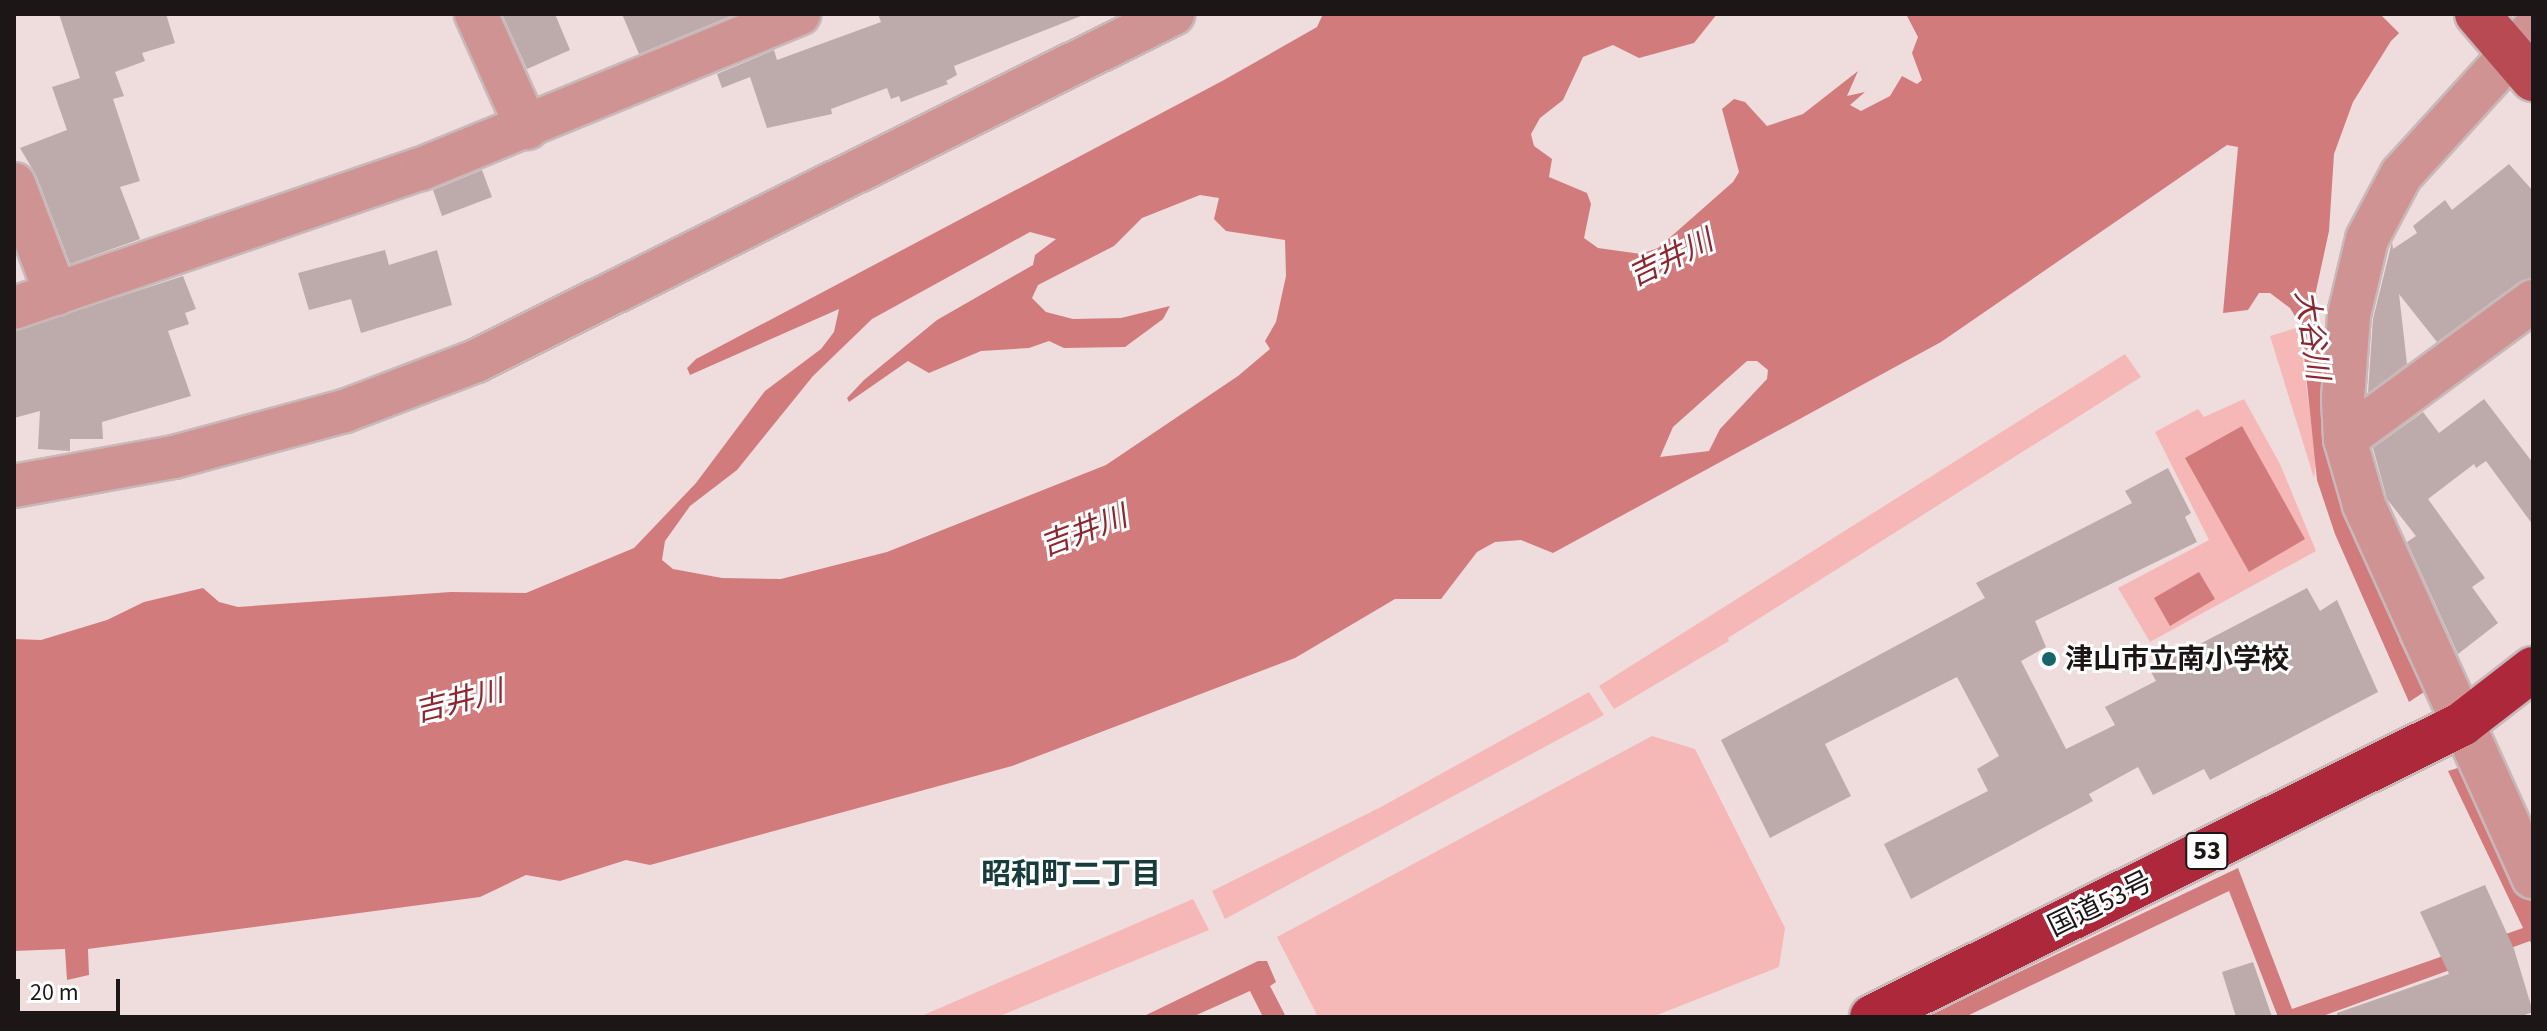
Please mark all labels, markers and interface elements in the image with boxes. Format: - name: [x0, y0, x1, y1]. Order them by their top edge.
- water label: 吉井川: [1623, 223, 1719, 295]
- water label: 大谷川: [2287, 288, 2335, 382]
- water label: 吉井川: [1036, 499, 1132, 565]
- place label: 津山市立南小学校: [2065, 642, 2289, 676]
- marker: 津山市立南小学校: [2040, 650, 2058, 668]
- water label: 吉井川: [411, 674, 507, 730]
- road number: 53: [2185, 829, 2229, 873]
- district label: 昭和町二丁目: [981, 857, 1161, 893]
- street label: 国道53号: [2042, 864, 2158, 944]
- scale bar: [20, 963, 124, 1013]
- text: 20 m: [30, 975, 79, 1010]

